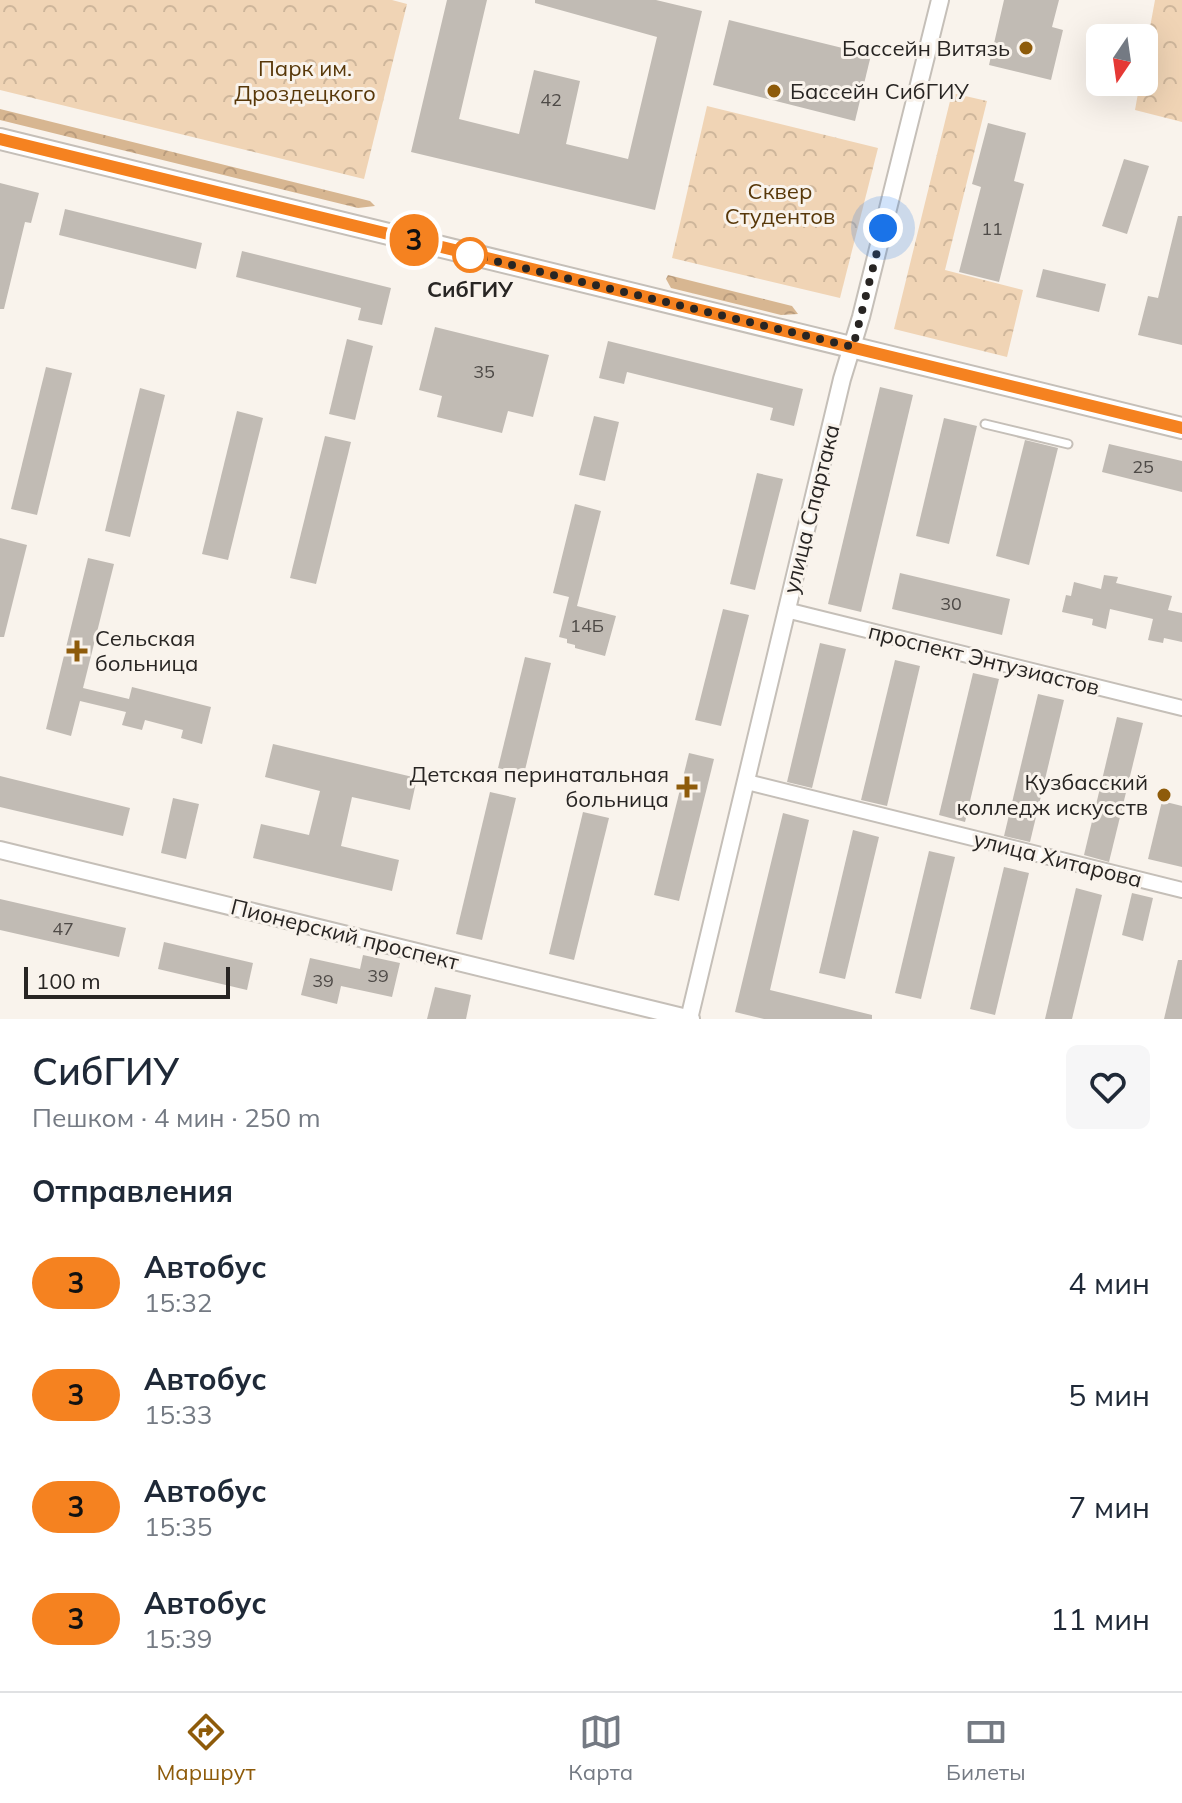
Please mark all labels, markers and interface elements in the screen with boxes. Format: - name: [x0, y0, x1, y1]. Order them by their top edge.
- north arrow: [1086, 24, 1158, 96]
- map controls: [1086, 24, 1158, 96]
- place label: Бассейн Витязь: [842, 34, 1010, 62]
- marker: Бассейн Витязь: [1017, 39, 1035, 57]
- park label: Парк им. Дроздецкого: [234, 54, 376, 107]
- place label: Бассейн СибГИУ: [790, 77, 969, 105]
- marker: Бассейн СибГИУ: [765, 82, 783, 100]
- house number: 42: [540, 88, 562, 111]
- park label: Сквер Студентов: [725, 177, 835, 230]
- your location: [863, 208, 903, 248]
- line badge: 3: [388, 214, 440, 266]
- house number: 11: [981, 217, 1003, 240]
- text: 3: [406, 222, 422, 257]
- marker: СибГИУ: [453, 238, 487, 272]
- place label: СибГИУ: [427, 275, 514, 303]
- house number: 35: [473, 360, 495, 383]
- street label: улица Спартака: [776, 421, 846, 597]
- house number: 25: [1132, 455, 1154, 478]
- house number: 30: [940, 592, 962, 615]
- house number: 14Б: [570, 614, 604, 637]
- street label: проспект Энтузиастов: [865, 617, 1103, 701]
- place label: Сельская больница: [95, 624, 198, 677]
- marker: Сельская больница: [66, 640, 88, 662]
- place label: Детская перинатальная больница: [410, 760, 669, 813]
- place label: Кузбасский колледж искусств: [956, 768, 1148, 821]
- marker: Детская перинатальная больница: [676, 776, 698, 798]
- marker: Кузбасский колледж искусств: [1155, 786, 1173, 804]
- street label: улица Хитарова: [971, 825, 1145, 893]
- street label: Пионерский проспект: [228, 892, 462, 976]
- house number: 47: [52, 917, 74, 940]
- scale bar: [24, 963, 230, 999]
- house number: 39: [367, 964, 389, 987]
- text: 100 m: [36, 967, 101, 995]
- house number: 39: [312, 969, 334, 992]
- button: heart: [1066, 1045, 1150, 1129]
- text: СибГИУ: [32, 1047, 179, 1095]
- text: Пешком · 4 мин · 250 m: [32, 1101, 321, 1134]
- text: Отправления: [32, 1172, 233, 1210]
- text: Автобус: [144, 1248, 267, 1286]
- text: 4 мин: [1068, 1264, 1150, 1302]
- text: 3: [68, 1265, 84, 1300]
- text: 15:32: [144, 1286, 212, 1319]
- text: Автобус: [144, 1360, 267, 1398]
- text: 5 мин: [1068, 1376, 1150, 1414]
- text: 3: [68, 1377, 84, 1412]
- text: 15:33: [144, 1398, 212, 1431]
- text: Автобус: [144, 1472, 267, 1510]
- text: 7 мин: [1068, 1488, 1150, 1526]
- text: 3: [68, 1489, 84, 1524]
- text: 15:35: [144, 1510, 212, 1543]
- text: Автобус: [144, 1584, 267, 1622]
- text: 11 мин: [1050, 1600, 1150, 1638]
- text: 3: [68, 1601, 84, 1636]
- text: 15:39: [144, 1622, 212, 1655]
- tab: Маршрут: [156, 1710, 255, 1786]
- tab: Карта: [568, 1710, 633, 1786]
- tab: Билеты: [946, 1710, 1026, 1786]

